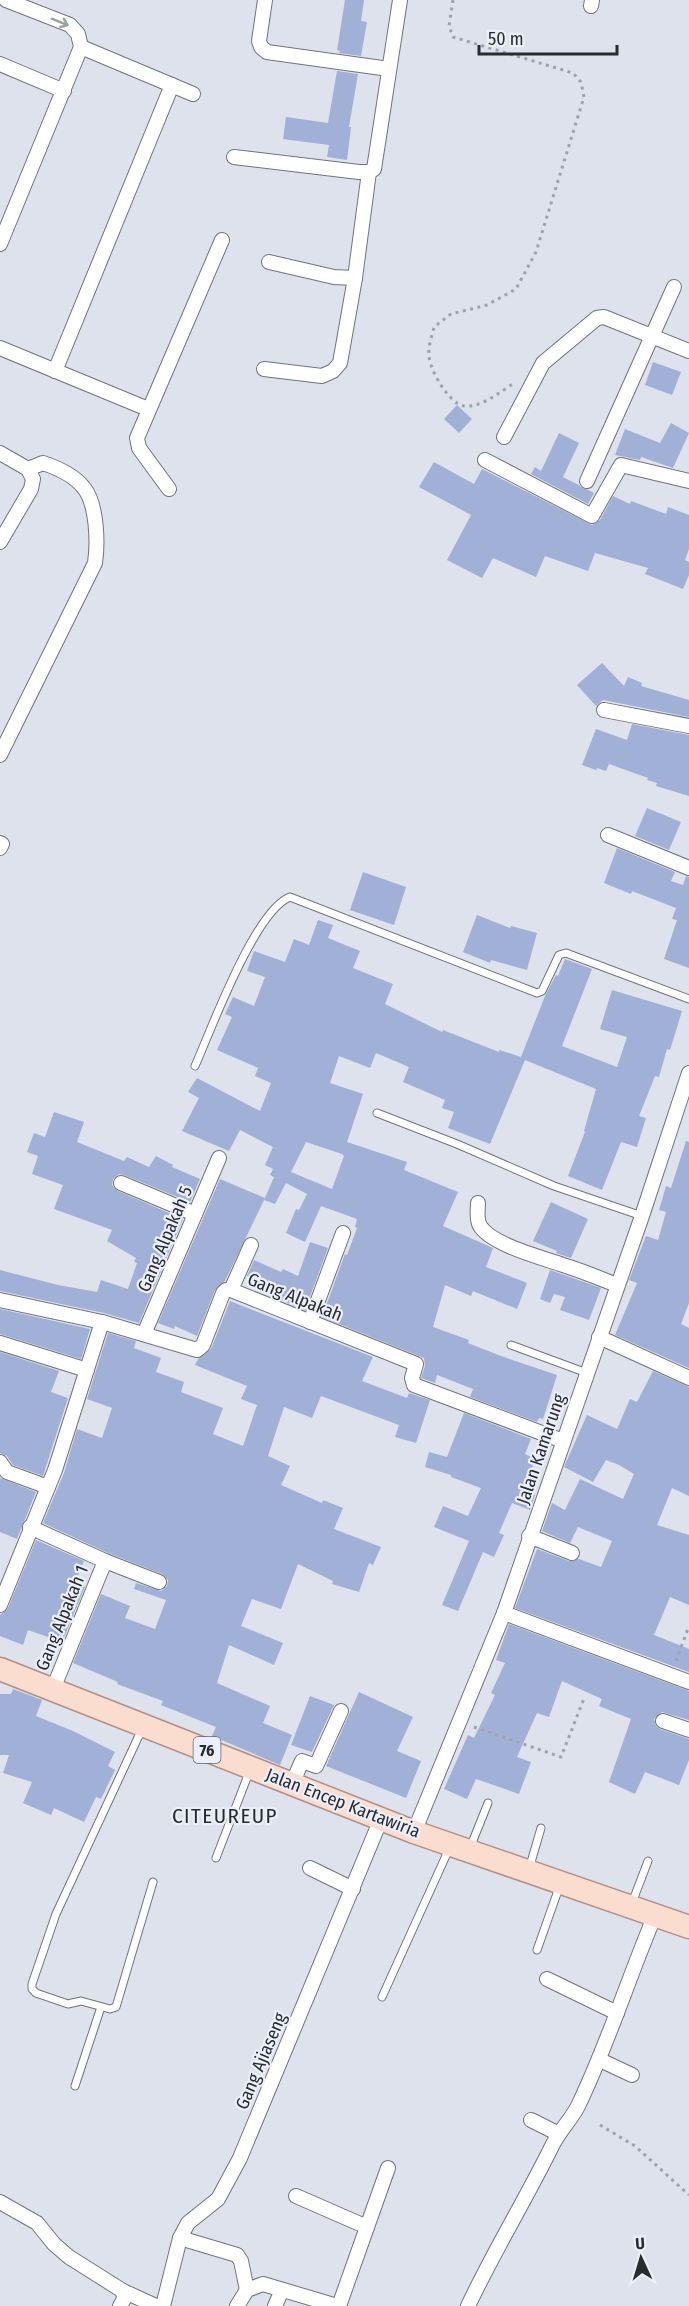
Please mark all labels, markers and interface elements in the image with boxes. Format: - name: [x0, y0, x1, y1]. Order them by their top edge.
- one-way arrow: [50, 17, 69, 28]
- scale bar: [479, 18, 617, 56]
- text: 50 m: [488, 28, 524, 50]
- street label: Gang Alpakah 5: [133, 1183, 197, 1295]
- street label: Gang Alpakah: [244, 1268, 346, 1326]
- street label: Jalan Kamarung: [512, 1390, 570, 1507]
- street label: Gang Alpakah 1: [31, 1562, 93, 1674]
- road number: 76: [194, 1737, 220, 1763]
- street label: Jalan Encep Kartawiria: [263, 1763, 423, 1843]
- district label: CITEUREUP: [172, 1803, 278, 1829]
- street label: Gang Ajiaseng: [231, 2009, 291, 2113]
- north arrow: [611, 2228, 671, 2288]
- text: U: [635, 2234, 645, 2253]

